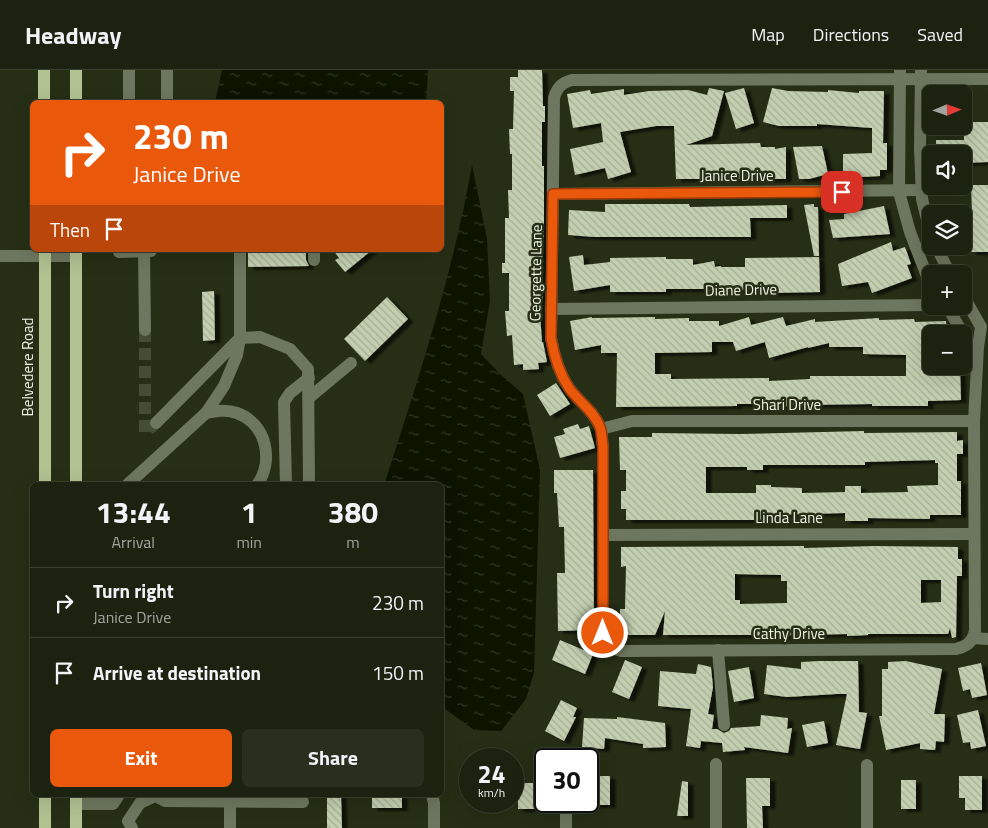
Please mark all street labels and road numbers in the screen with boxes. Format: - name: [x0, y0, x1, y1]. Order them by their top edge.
- street label: Janice Drive: [700, 164, 774, 187]
- street label: Georgette Lane: [523, 224, 548, 322]
- street label: Diane Drive: [705, 277, 777, 302]
- street label: Belvedere Road: [16, 318, 39, 416]
- street label: Shari Drive: [753, 393, 821, 416]
- street label: Linda Lane: [755, 506, 823, 529]
- street label: Cathy Drive: [753, 622, 825, 645]

